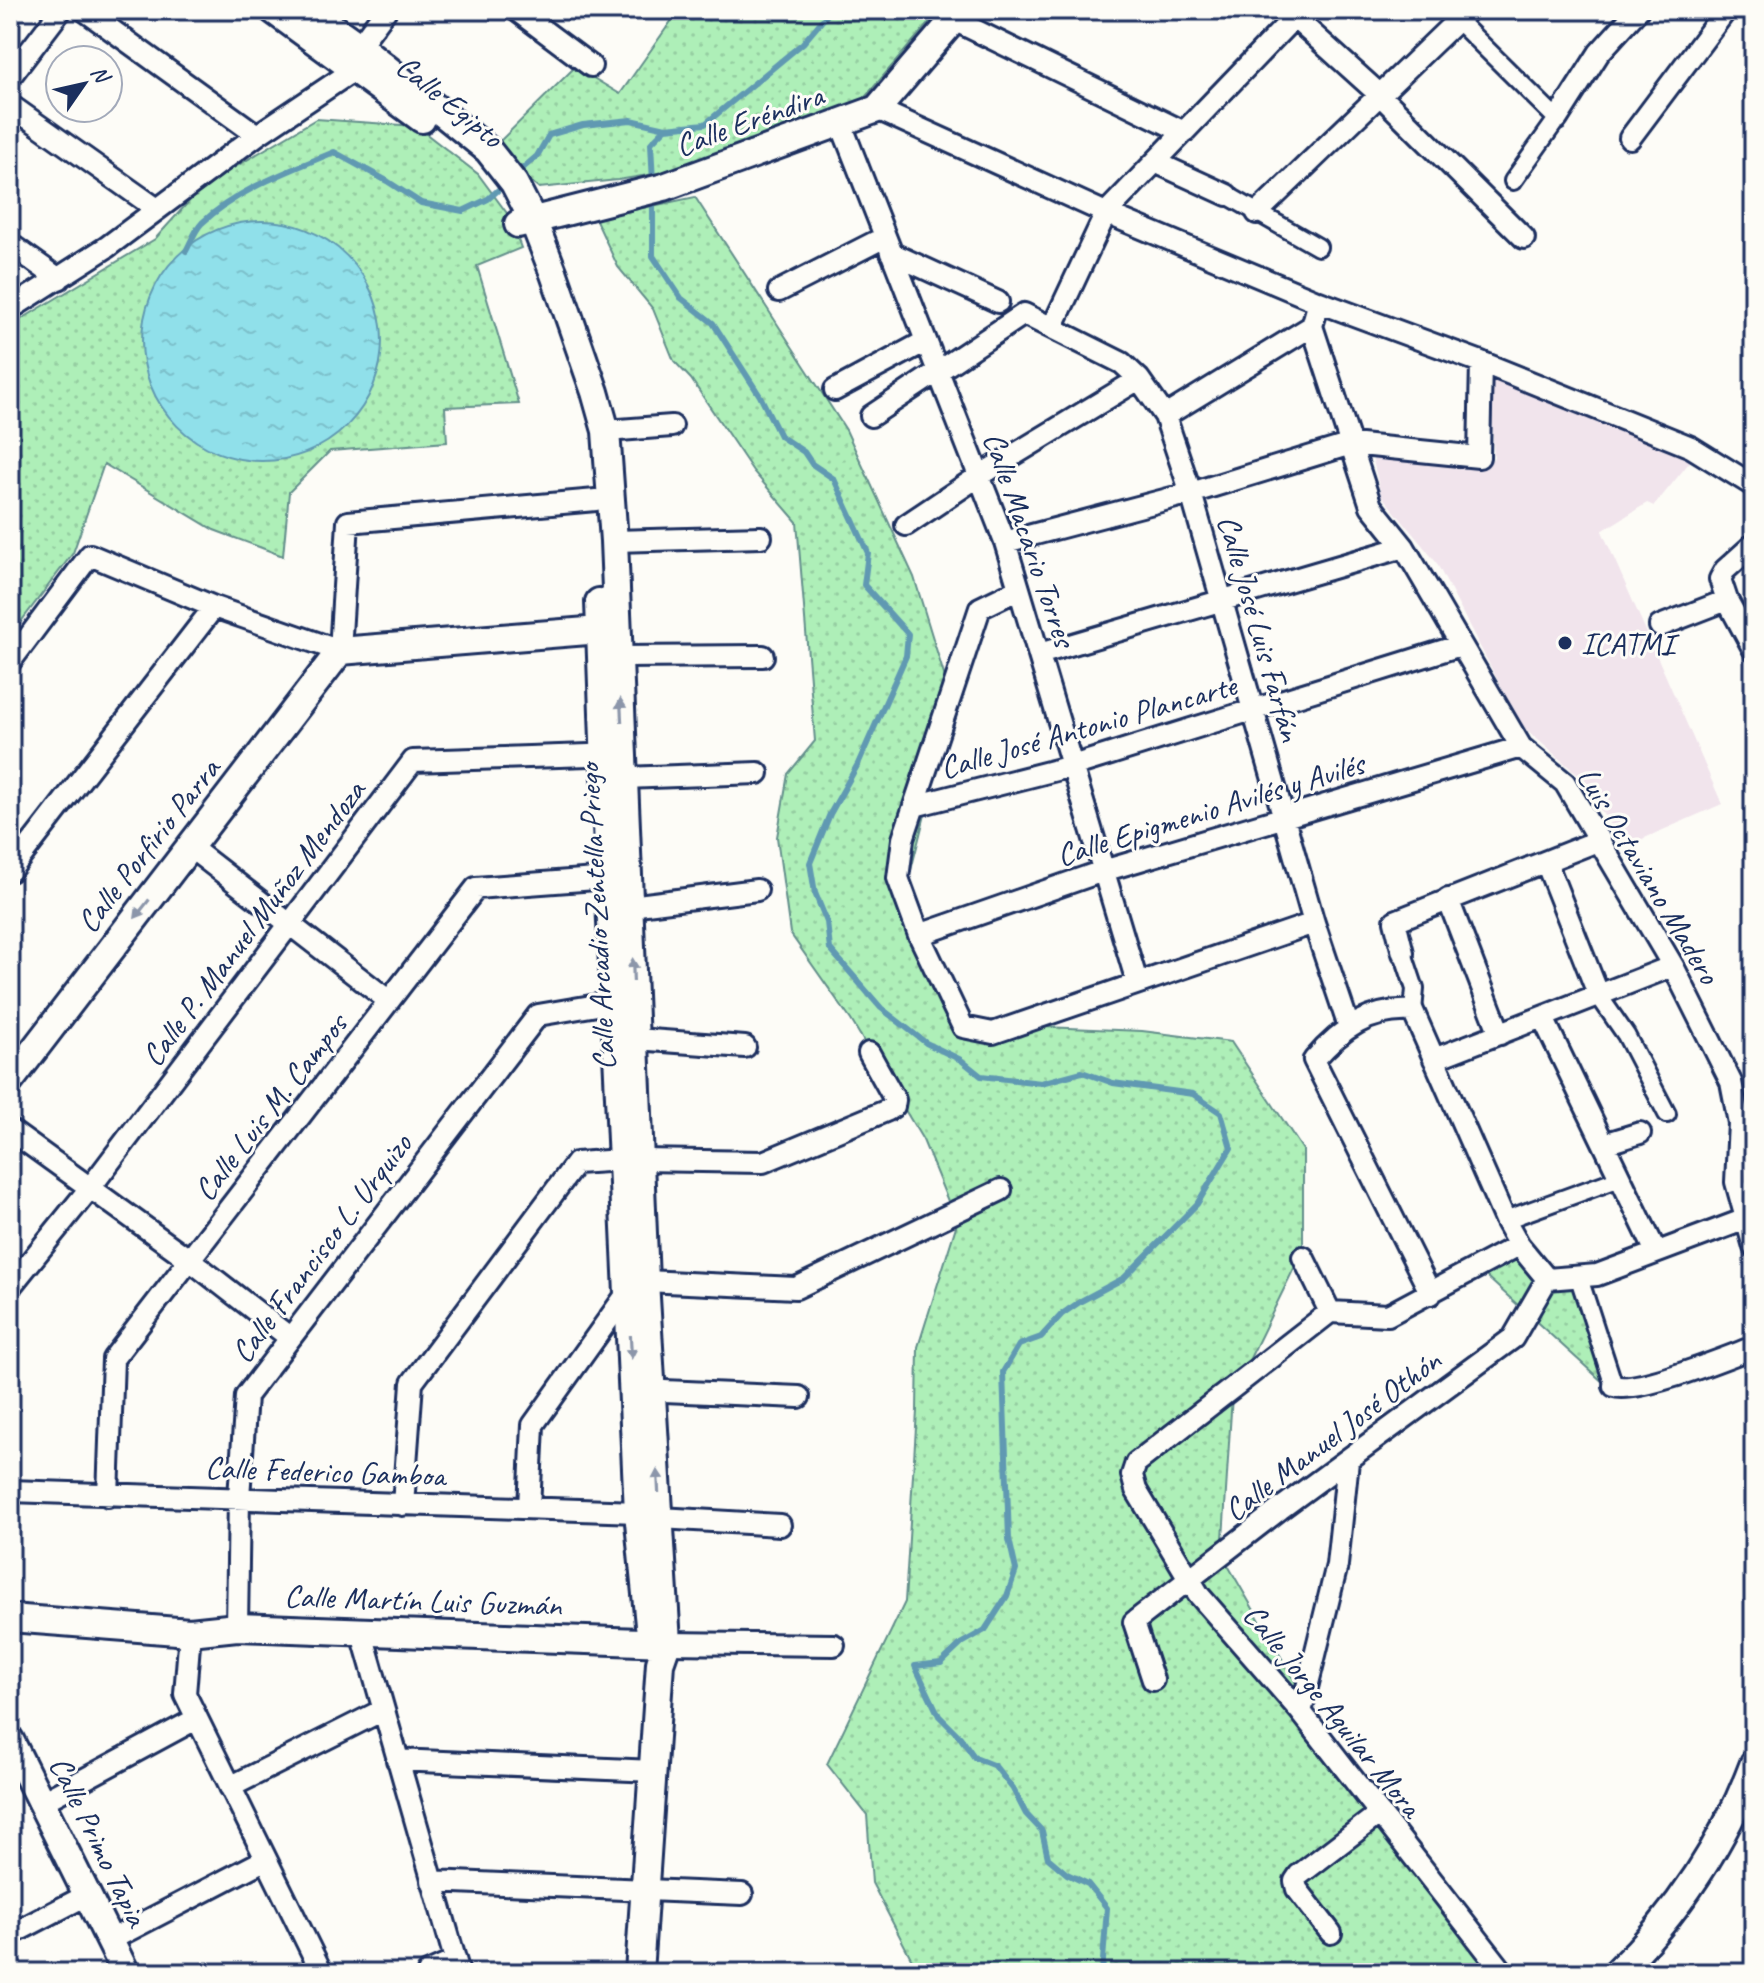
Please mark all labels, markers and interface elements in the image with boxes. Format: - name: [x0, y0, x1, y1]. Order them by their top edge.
- north arrow: [44, 44, 124, 124]
- street label: Calle Egipto: [388, 46, 513, 158]
- text: N: [84, 60, 117, 90]
- street label: Calle Eréndira: [670, 74, 831, 166]
- street label: Calle Macario Torres: [974, 427, 1086, 655]
- street label: Calle José Luis Farfán: [1208, 510, 1312, 747]
- place label: ICATMI: [1581, 623, 1680, 664]
- marker: ICATMI: [1556, 634, 1574, 652]
- street label: Calle José Antonio Plancarte: [935, 664, 1243, 788]
- one-way arrow: [615, 697, 628, 722]
- street label: Calle Epigmenio Avilés y Avilés: [1052, 742, 1372, 876]
- street label: Calle Porfirio Parra: [67, 748, 231, 941]
- street label: Calle Arcadio Zentella Priego: [568, 759, 625, 1071]
- street label: Luis Octaviano Madero: [1568, 759, 1730, 993]
- street label: Calle P. Manuel Muñoz Mendoza: [132, 770, 376, 1075]
- one-way arrow: [135, 899, 151, 919]
- one-way arrow: [626, 957, 639, 982]
- street label: Calle Luis M. Campos: [184, 1003, 358, 1209]
- street label: Calle Francisco L. Urquizo: [222, 1124, 422, 1371]
- one-way arrow: [624, 1335, 637, 1360]
- street label: Calle Manuel José Othón: [1216, 1339, 1450, 1530]
- street label: Calle Federico Gamboa: [204, 1447, 448, 1496]
- one-way arrow: [651, 1468, 664, 1493]
- street label: Calle Martín Luis Guzmán: [284, 1575, 564, 1626]
- street label: Calle Jorge Aguilar Mora: [1234, 1595, 1433, 1828]
- street label: Calle Primo Tapia: [40, 1749, 158, 1935]

